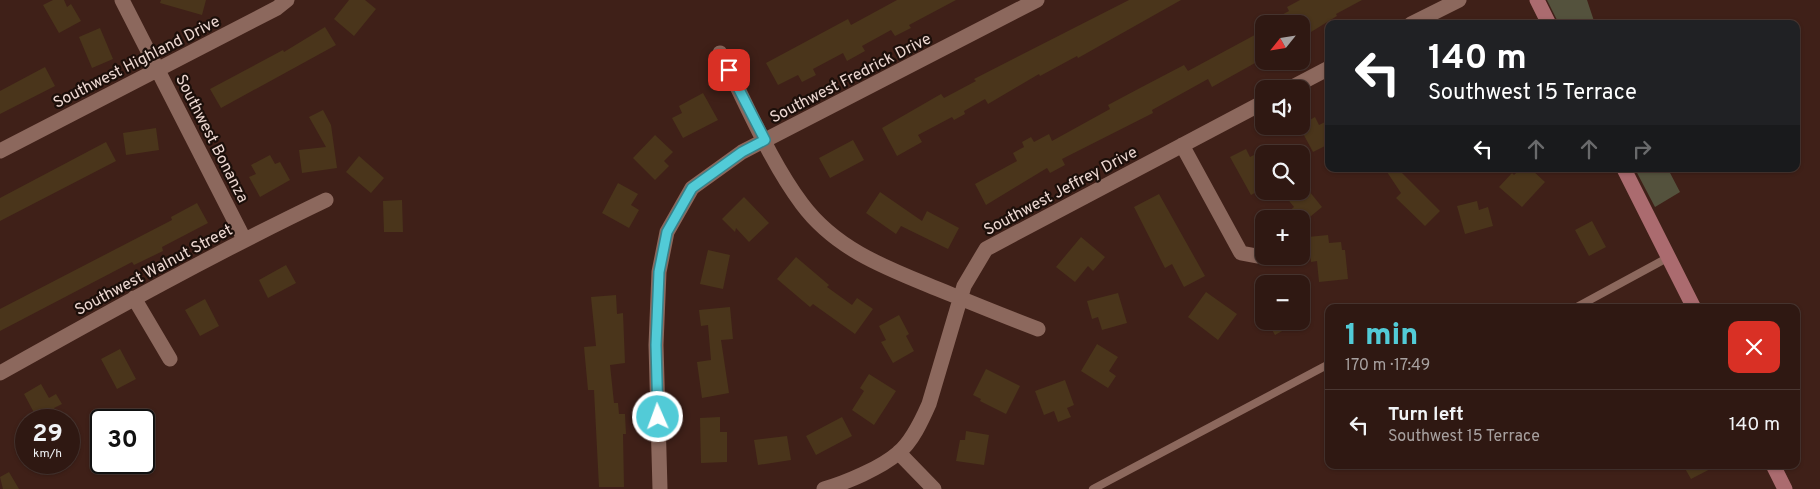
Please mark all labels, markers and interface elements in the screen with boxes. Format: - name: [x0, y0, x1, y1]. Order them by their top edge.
- street label: Southwest Highland Drive: [50, 12, 224, 114]
- north arrow: [1255, 15, 1310, 70]
- map controls: [1255, 15, 1310, 330]
- street label: Southwest Fredrick Drive: [767, 29, 935, 128]
- text: 140 m: [1428, 37, 1527, 81]
- icon: left: [1345, 40, 1410, 105]
- pin: [708, 49, 750, 91]
- icon: arrive: [715, 56, 743, 84]
- street label: Southwest Bonanza: [170, 71, 252, 206]
- button: sound: [1255, 80, 1310, 135]
- text: Southwest 15 Terrace: [1428, 80, 1637, 107]
- icon: left: [1469, 135, 1497, 163]
- icon: ahead: [1522, 135, 1550, 163]
- icon: ahead: [1575, 135, 1603, 163]
- icon: right: [1628, 135, 1656, 163]
- street label: Southwest Jeffrey Drive: [981, 143, 1141, 241]
- button: search: [1255, 145, 1310, 200]
- button: +: [1255, 210, 1310, 265]
- street label: Southwest Walnut Street: [72, 221, 236, 321]
- button: −: [1255, 275, 1310, 330]
- text: 1 min: [1345, 318, 1418, 355]
- button: close: [1728, 321, 1780, 373]
- text: 170 m · 17:49: [1345, 356, 1430, 376]
- position arrow: [631, 390, 683, 442]
- text: Turn left: [1388, 403, 1464, 427]
- speed limit sign: 30: [90, 409, 155, 474]
- icon: left: [1345, 411, 1373, 439]
- text: 140 m: [1729, 413, 1780, 437]
- text: 29: [32, 419, 63, 451]
- text: Southwest 15 Terrace: [1388, 427, 1540, 447]
- text: km/h: [33, 446, 62, 462]

